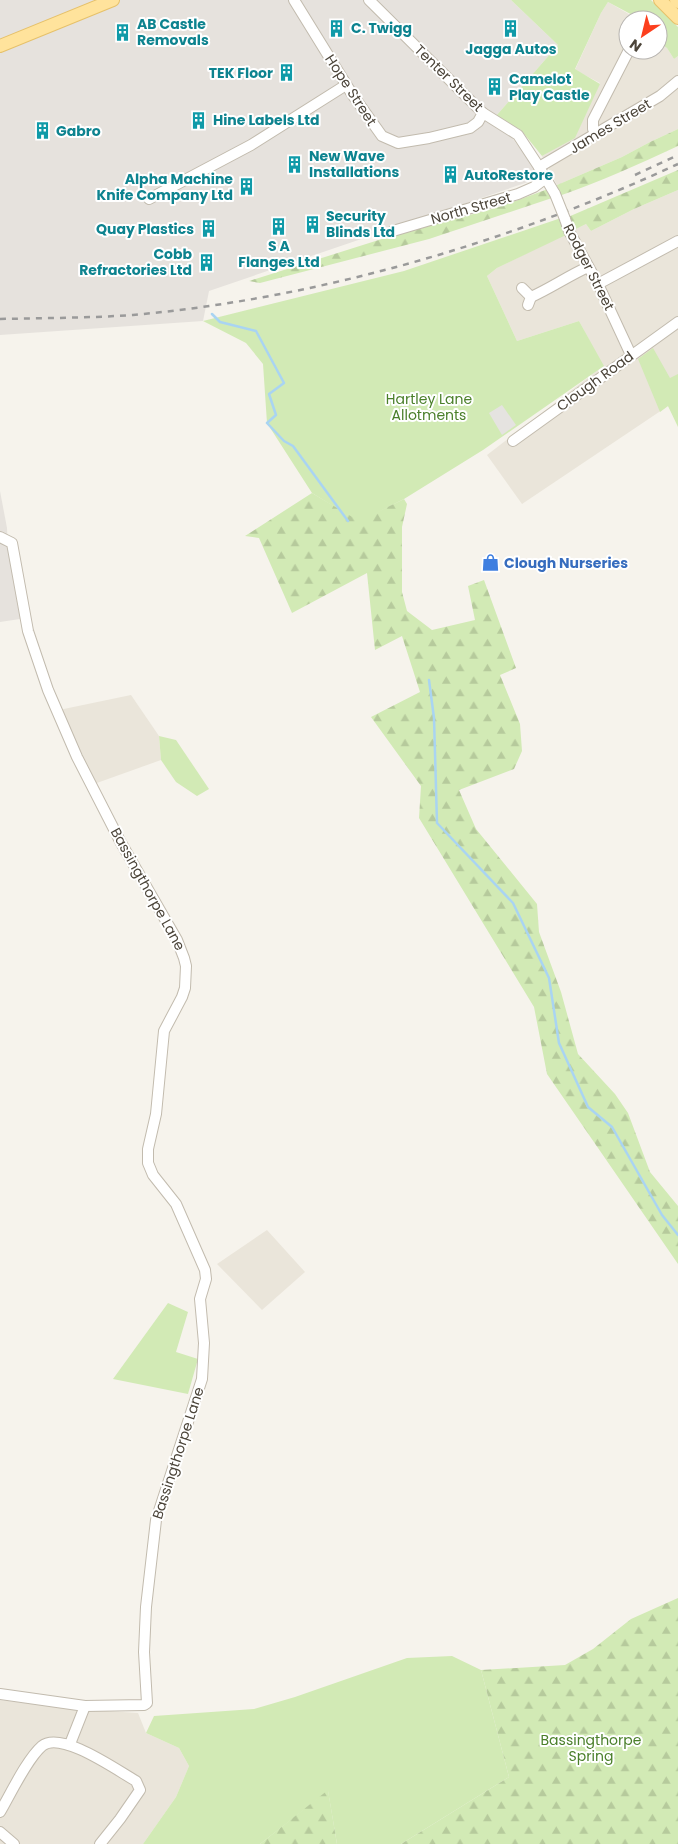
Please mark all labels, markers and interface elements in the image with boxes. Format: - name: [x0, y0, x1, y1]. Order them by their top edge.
- north arrow: [618, 10, 668, 60]
- place label: AB Castle Removals: [137, 14, 209, 50]
- building icon: C. Twigg: [327, 18, 347, 38]
- place label: C. Twigg: [351, 18, 412, 38]
- building icon: Jagga Autos: [501, 19, 521, 39]
- building icon: AB Castle Removals: [113, 22, 133, 42]
- text: N: [625, 34, 646, 57]
- place label: Jagga Autos: [465, 39, 557, 59]
- street label: Tenter Street: [410, 40, 488, 116]
- street label: Hope Street: [320, 50, 382, 130]
- place label: TEK Floor: [209, 63, 273, 83]
- building icon: TEK Floor: [277, 63, 297, 83]
- place label: Camelot Play Castle: [509, 69, 590, 105]
- building icon: Camelot Play Castle: [485, 77, 505, 97]
- street label: James Street: [565, 94, 655, 158]
- building icon: Hine Labels Ltd: [189, 110, 209, 130]
- place label: Hine Labels Ltd: [213, 110, 319, 130]
- building icon: Gabro: [32, 121, 52, 141]
- place label: Gabro: [56, 121, 101, 141]
- place label: New Wave Installations: [309, 146, 400, 182]
- building icon: New Wave Installations: [285, 154, 305, 174]
- building icon: AutoRestore: [440, 165, 460, 185]
- place label: AutoRestore: [464, 165, 554, 185]
- place label: Alpha Machine Knife Company Ltd: [97, 169, 233, 205]
- building icon: Alpha Machine Knife Company Ltd: [237, 177, 257, 197]
- street label: North Street: [428, 187, 514, 229]
- place label: Security Blinds Ltd: [326, 206, 395, 242]
- building icon: Security Blinds Ltd: [302, 214, 322, 234]
- building icon: S A Flanges Ltd: [269, 216, 289, 236]
- place label: Quay Plastics: [96, 219, 194, 239]
- building icon: Quay Plastics: [198, 219, 218, 239]
- street label: Rodger Street: [559, 220, 619, 314]
- place label: S A Flanges Ltd: [238, 236, 320, 272]
- place label: Cobb Refractories Ltd: [79, 244, 192, 280]
- building icon: Cobb Refractories Ltd: [196, 252, 216, 272]
- street label: Clough Road: [552, 346, 638, 416]
- park label: Hartley Lane Allotments: [386, 389, 472, 425]
- shop icon: Clough Nurseries: [480, 553, 500, 573]
- place label: Clough Nurseries: [504, 553, 628, 573]
- street label: Bassingthorpe Lane: [106, 824, 190, 954]
- street label: Bassingthorpe Lane: [147, 1384, 209, 1522]
- park label: Bassingthorpe Spring: [541, 1730, 642, 1766]

